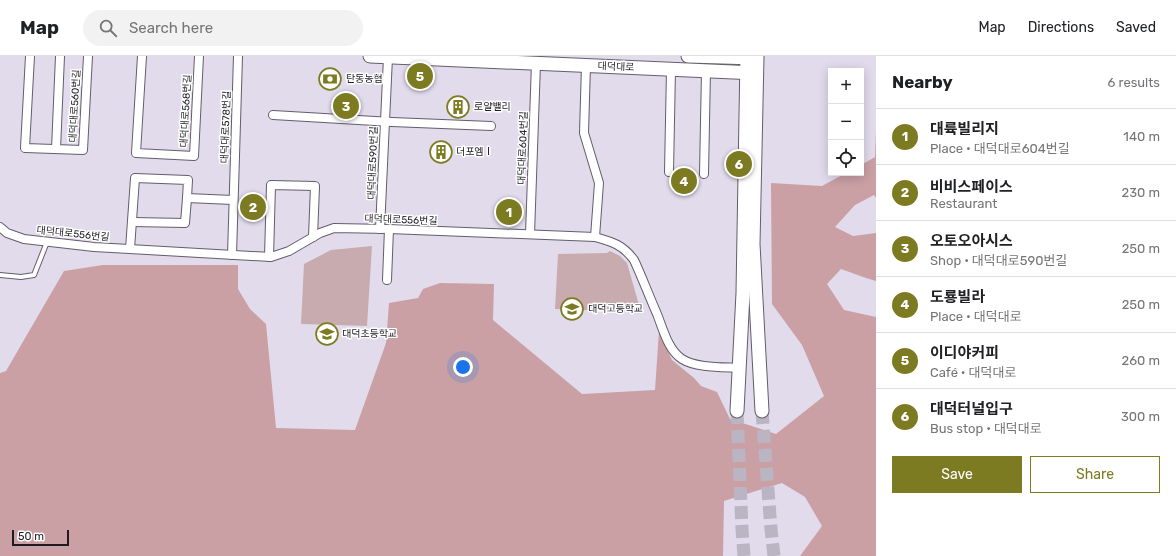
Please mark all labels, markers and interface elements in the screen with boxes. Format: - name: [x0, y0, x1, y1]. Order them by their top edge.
- search box: [83, 10, 363, 46]
- text: Map: [20, 16, 59, 39]
- icon: search: [97, 17, 119, 39]
- text: Search here: [129, 19, 213, 37]
- text: Map: [979, 19, 1006, 36]
- text: Directions: [1028, 19, 1094, 36]
- text: Saved: [1116, 19, 1156, 36]
- street label: 대덕대로: [597, 60, 635, 74]
- pin: 5: [407, 61, 433, 91]
- bank icon: 탄동농협: [317, 66, 343, 92]
- map controls: [828, 68, 864, 176]
- button: +: [828, 68, 864, 104]
- street label: 대덕대로560번길: [67, 69, 83, 143]
- text: Nearby: [892, 72, 953, 92]
- place label: 탄동농협: [346, 73, 383, 85]
- street label: 대덕대로568번길: [178, 74, 194, 148]
- text: 6 results: [1108, 75, 1160, 90]
- street label: 대덕대로578번길: [219, 90, 233, 164]
- pin: 3: [333, 91, 359, 121]
- building icon: 로얄밸리: [445, 94, 471, 120]
- place label: 로얄밸리: [474, 101, 511, 113]
- button: −: [828, 104, 864, 140]
- street label: 대덕대로604번길: [516, 111, 530, 185]
- text: 대륙빌리지: [930, 120, 999, 138]
- street label: 대덕대로590번길: [366, 126, 380, 200]
- text: 1: [902, 129, 908, 144]
- text: 140 m: [1123, 129, 1160, 144]
- building icon: 더포엠Ⅰ: [428, 139, 454, 165]
- button: locate: [828, 140, 864, 176]
- text: Place · 대덕대로604번길: [930, 141, 1070, 156]
- place label: 더포엠Ⅰ: [456, 146, 494, 158]
- pin: 6: [726, 149, 752, 179]
- pin: 4: [671, 166, 697, 196]
- text: 비비스페이스: [930, 178, 1013, 196]
- text: 2: [901, 185, 909, 200]
- text: 230 m: [1122, 185, 1160, 200]
- pin: 2: [240, 192, 266, 222]
- text: Restaurant: [930, 196, 997, 211]
- pin: 1: [496, 197, 522, 227]
- street label: 대덕대로556번길: [364, 213, 438, 227]
- street label: 대덕대로556번길: [36, 224, 110, 244]
- text: 오토오아시스: [930, 232, 1013, 250]
- text: 3: [901, 241, 909, 256]
- text: 250 m: [1122, 241, 1160, 256]
- text: Shop · 대덕대로590번길: [930, 253, 1067, 268]
- text: 도룡빌라: [930, 288, 985, 306]
- school or university icon: 대덕고등학교: [559, 296, 585, 322]
- text: 4: [901, 297, 909, 312]
- text: 250 m: [1122, 297, 1160, 312]
- place label: 대덕고등학교: [588, 303, 643, 315]
- text: Place · 대덕대로: [930, 309, 1022, 324]
- school or university icon: 대덕초등학교: [314, 321, 340, 347]
- place label: 대덕초등학교: [342, 328, 397, 340]
- text: 이디야커피: [930, 344, 999, 362]
- text: 5: [901, 353, 909, 368]
- text: 260 m: [1122, 353, 1160, 368]
- your location: [453, 357, 473, 377]
- text: Café · 대덕대로: [930, 365, 1016, 380]
- text: 대덕터널입구: [930, 400, 1013, 418]
- text: 6: [901, 409, 909, 424]
- text: 300 m: [1121, 409, 1160, 424]
- text: Bus stop · 대덕대로: [930, 421, 1042, 436]
- button: Save: [892, 456, 1022, 493]
- button: Share: [1030, 456, 1160, 493]
- scale bar: [12, 528, 69, 547]
- text: 50 m: [18, 530, 44, 543]

